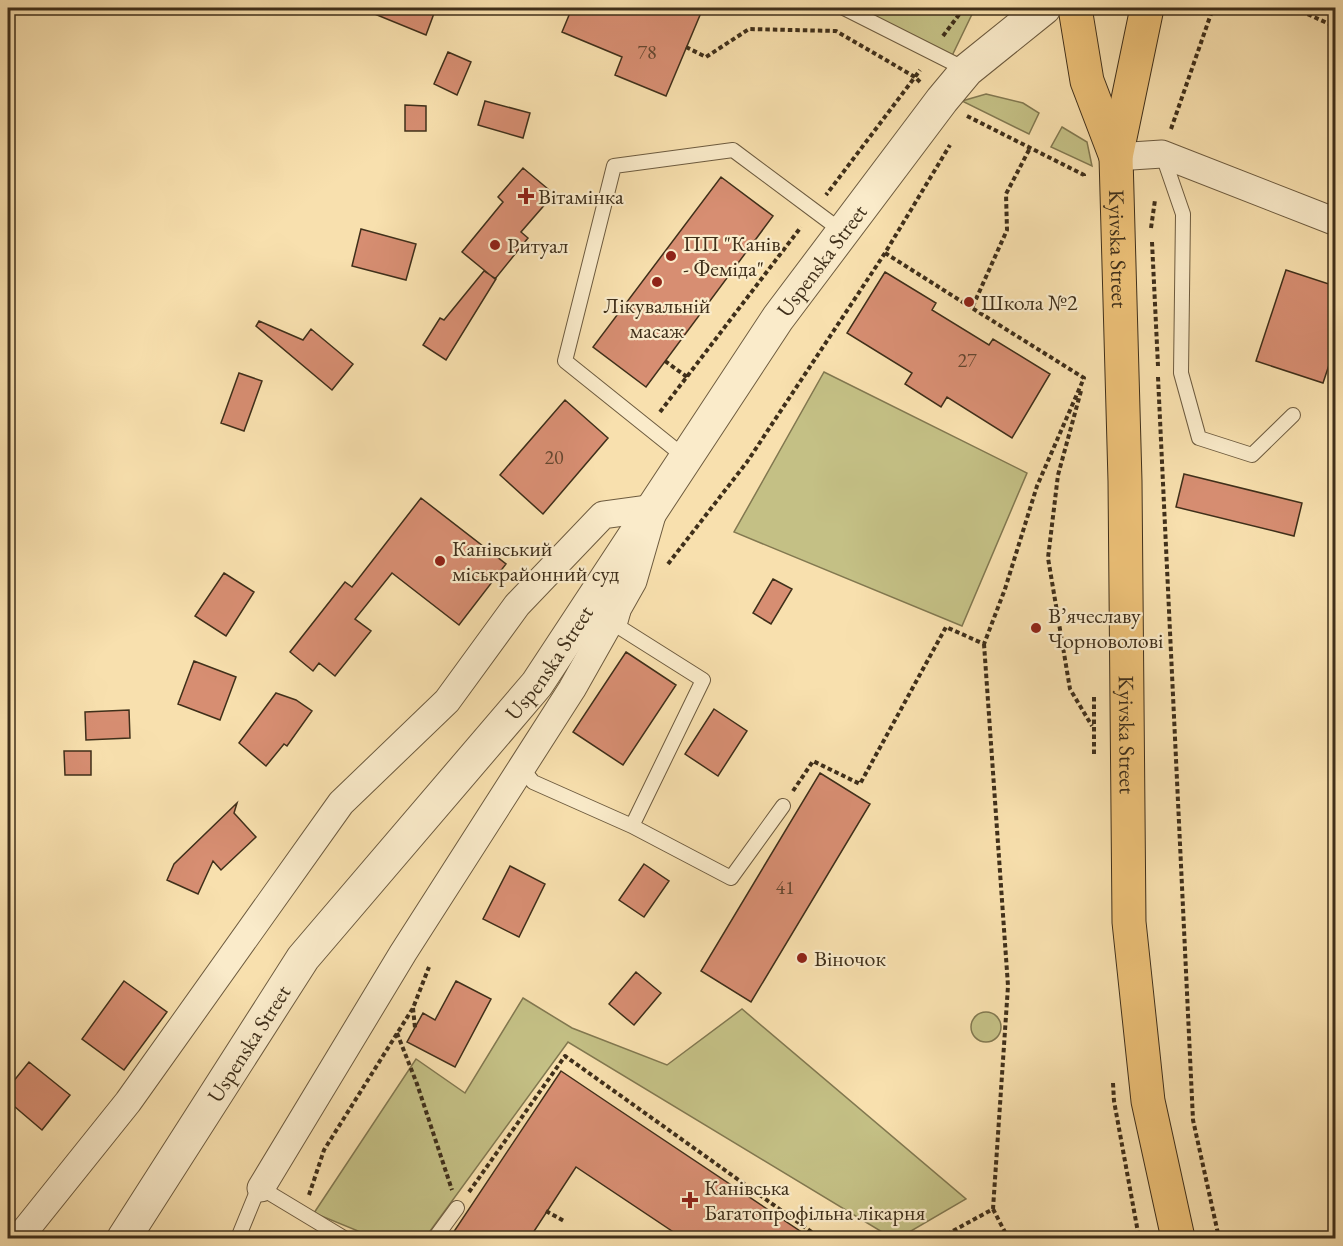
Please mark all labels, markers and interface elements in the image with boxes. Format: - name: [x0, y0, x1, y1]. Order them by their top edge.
- house number: 78: [637, 39, 657, 65]
- place label: Вітамінка: [538, 182, 624, 211]
- marker: Вітамінка: [519, 189, 533, 203]
- street label: Kyivska Street: [1102, 189, 1135, 309]
- street label: Uspenska Street: [769, 198, 873, 323]
- place label: ПП "Канів - Феміда": [683, 229, 781, 283]
- place label: Ритуал: [507, 231, 569, 260]
- marker: Ритуал: [488, 238, 502, 252]
- marker: ПП "Канів - Феміда": [664, 249, 678, 263]
- marker: Лікувальній масаж: [650, 275, 664, 289]
- place label: Школа №2: [981, 288, 1078, 317]
- place label: Лікувальній масаж: [604, 291, 711, 345]
- marker: Школа №2: [962, 295, 976, 309]
- house number: 27: [957, 347, 977, 373]
- house number: 20: [544, 444, 564, 470]
- place label: Канівський міськрайонний суд: [452, 534, 619, 588]
- marker: Канівський міськрайонний суд: [433, 554, 447, 568]
- street label: Uspenska Street: [498, 600, 599, 726]
- place label: В’ячеславу Чорноволові: [1048, 601, 1163, 655]
- marker: В’ячеславу Чорноволові: [1029, 621, 1043, 635]
- street label: Kyivska Street: [1112, 675, 1142, 794]
- house number: 41: [775, 874, 795, 900]
- place label: Віночок: [814, 944, 886, 973]
- marker: Віночок: [795, 951, 809, 965]
- street label: Uspenska Street: [200, 979, 297, 1108]
- place label: Канівська Багатопрофільна лікарня: [704, 1173, 925, 1227]
- marker: Канівська Багатопрофільна лікарня: [681, 1191, 699, 1209]

